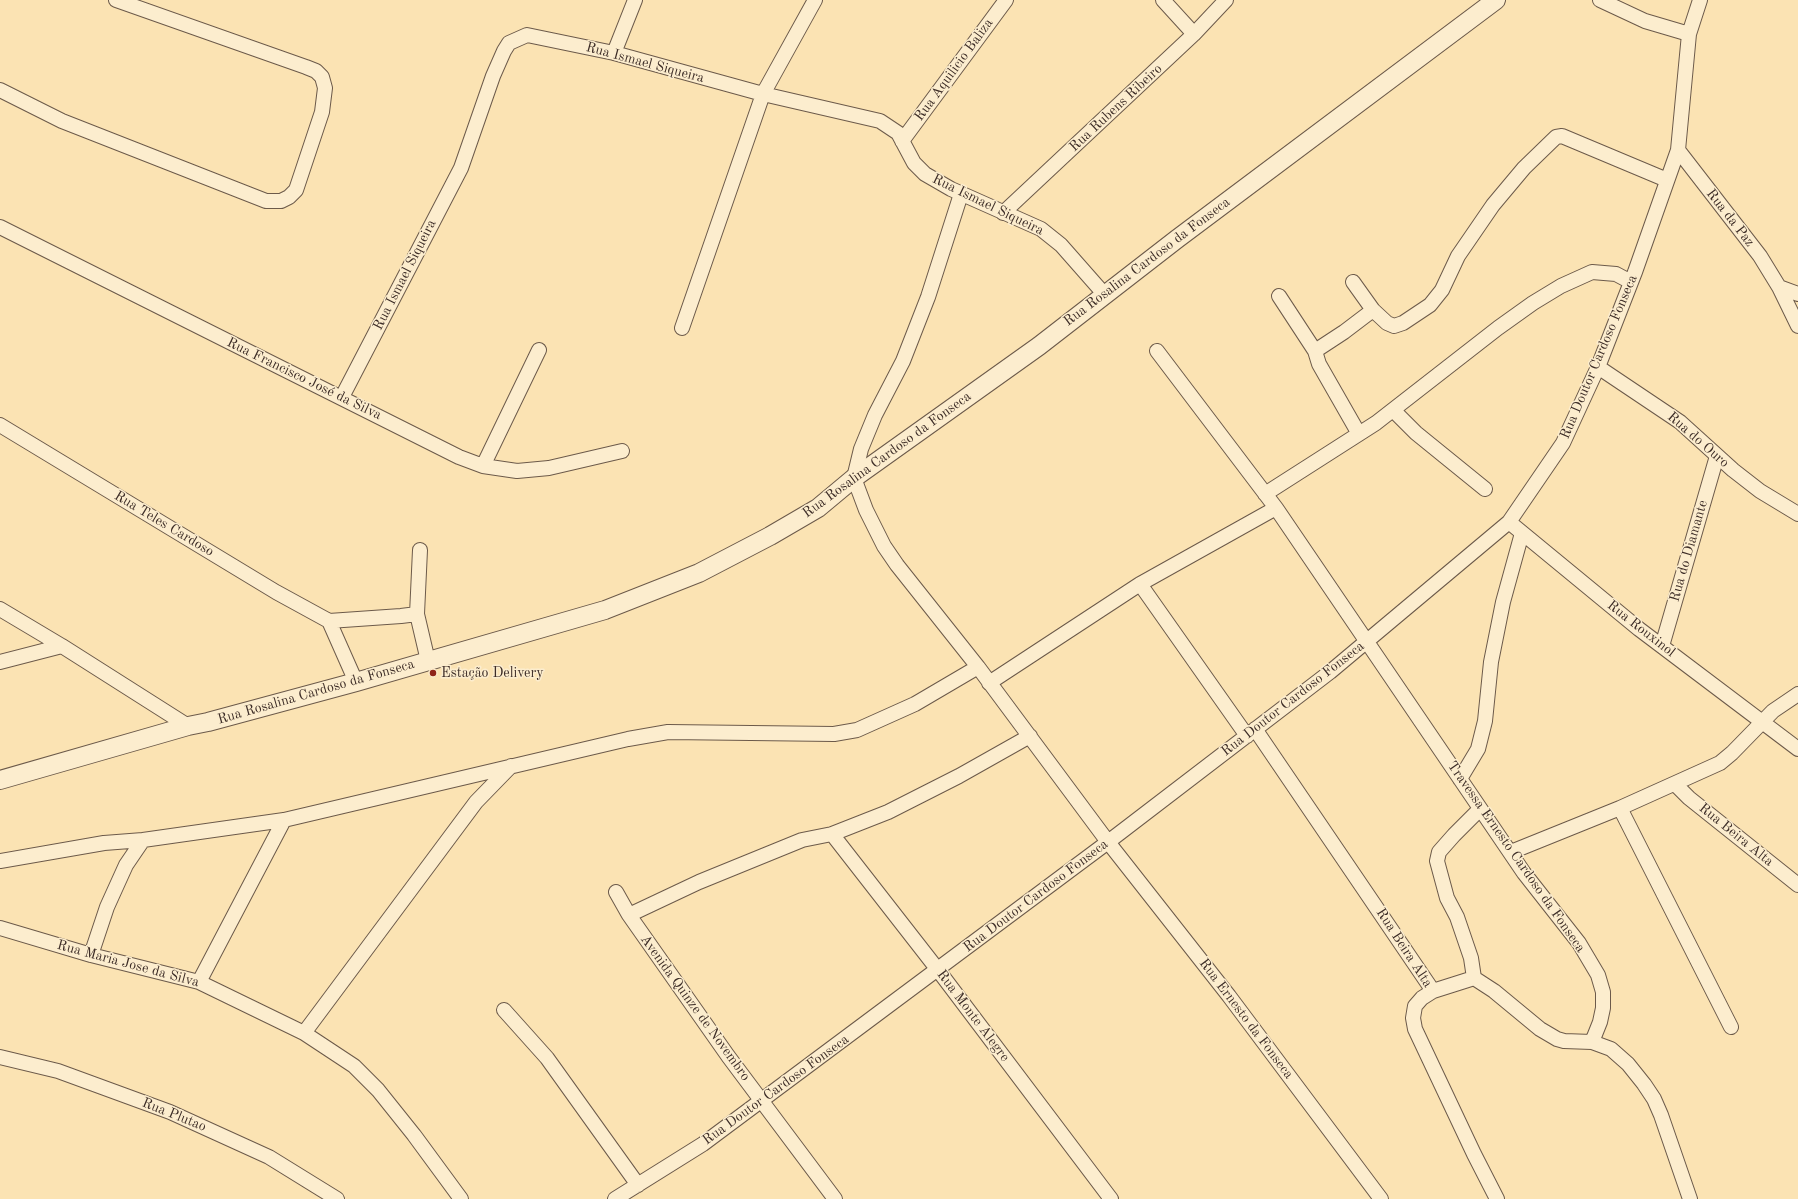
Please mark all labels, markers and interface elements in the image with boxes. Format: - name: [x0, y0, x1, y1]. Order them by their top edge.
- street label: Rua Aquilicio Baliza: [911, 15, 997, 125]
- street label: Rua Ismael Siqueira: [584, 39, 706, 87]
- street label: Rua Rubens Ribeiro: [1066, 61, 1166, 155]
- street label: Rua Ismael Siqueira: [930, 171, 1046, 239]
- street label: Rua da Paz: [1702, 186, 1758, 250]
- street label: Rua Rosalina Cardoso da Fonseca: [1060, 194, 1234, 330]
- street label: Rua Ismael Siqueira: [370, 217, 440, 333]
- street label: Rua Doutor Cardoso Fonseca: [1557, 272, 1641, 442]
- street label: Rua Francisco José da Silva: [224, 334, 384, 424]
- street label: Rua Rosalina Cardoso da Fonseca: [799, 388, 975, 522]
- street label: Rua do Ouro: [1664, 409, 1732, 471]
- street label: Rua Teles Cardoso: [111, 488, 217, 560]
- street label: Rua do Diamante: [1666, 498, 1712, 604]
- street label: Rua Rouxinol: [1603, 597, 1679, 661]
- street label: Rua Doutor Cardoso Fonseca: [1218, 638, 1368, 760]
- street label: Rua Rosalina Cardoso da Fonseca: [216, 656, 416, 728]
- place label: Estação Delivery: [441, 665, 544, 681]
- marker: Estação Delivery: [428, 668, 438, 678]
- street label: Travessa Ernesto Cardoso da Fonseca: [1443, 758, 1589, 956]
- street label: Rua Beira Alta: [1695, 800, 1777, 870]
- street label: Rua Doutor Cardoso Fonseca: [960, 836, 1112, 956]
- street label: Rua Beira Alta: [1372, 905, 1436, 991]
- street label: Avenida Quinze de Novembro: [636, 932, 754, 1084]
- street label: Rua Maria Jose da Silva: [55, 937, 201, 991]
- street label: Rua Ernesto da Fonseca: [1195, 956, 1297, 1082]
- street label: Rua Monte Alegre: [933, 967, 1013, 1065]
- street label: Rua Doutor Cardoso Fonseca: [700, 1031, 852, 1149]
- street label: Rua Plutao: [139, 1094, 209, 1136]

